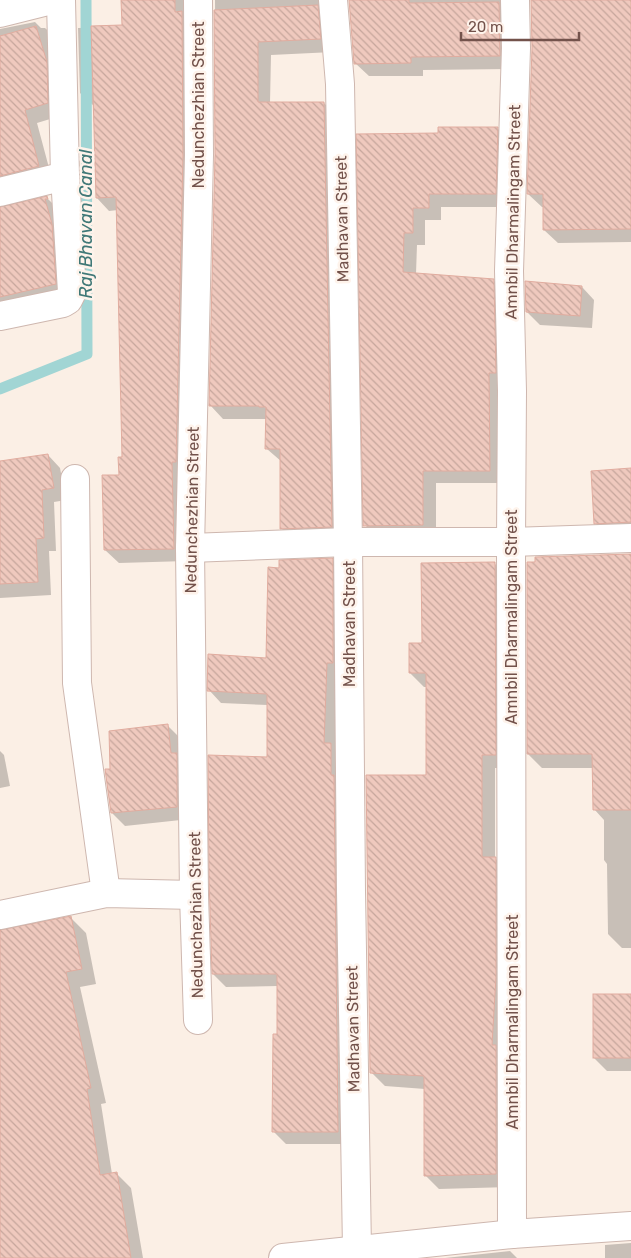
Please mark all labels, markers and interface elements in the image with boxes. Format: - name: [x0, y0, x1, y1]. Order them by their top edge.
- scale bar: [461, 10, 578, 42]
- text: 20 m: [468, 18, 503, 36]
- street label: Nedunchezhian Street: [189, 22, 208, 188]
- street label: Amnbil Dharmalingam Street: [502, 104, 524, 320]
- water label: Raj Bhavan Canal: [75, 149, 97, 299]
- street label: Madhavan Street: [331, 155, 353, 283]
- street label: Nedunchezhian Street: [181, 426, 203, 594]
- street label: Amnbil Dharmalingam Street: [502, 510, 521, 724]
- street label: Madhavan Street: [340, 561, 359, 687]
- street label: Nedunchezhian Street: [185, 831, 207, 999]
- street label: Amnbil Dharmalingam Street: [503, 915, 522, 1129]
- street label: Madhavan Street: [342, 965, 364, 1093]

